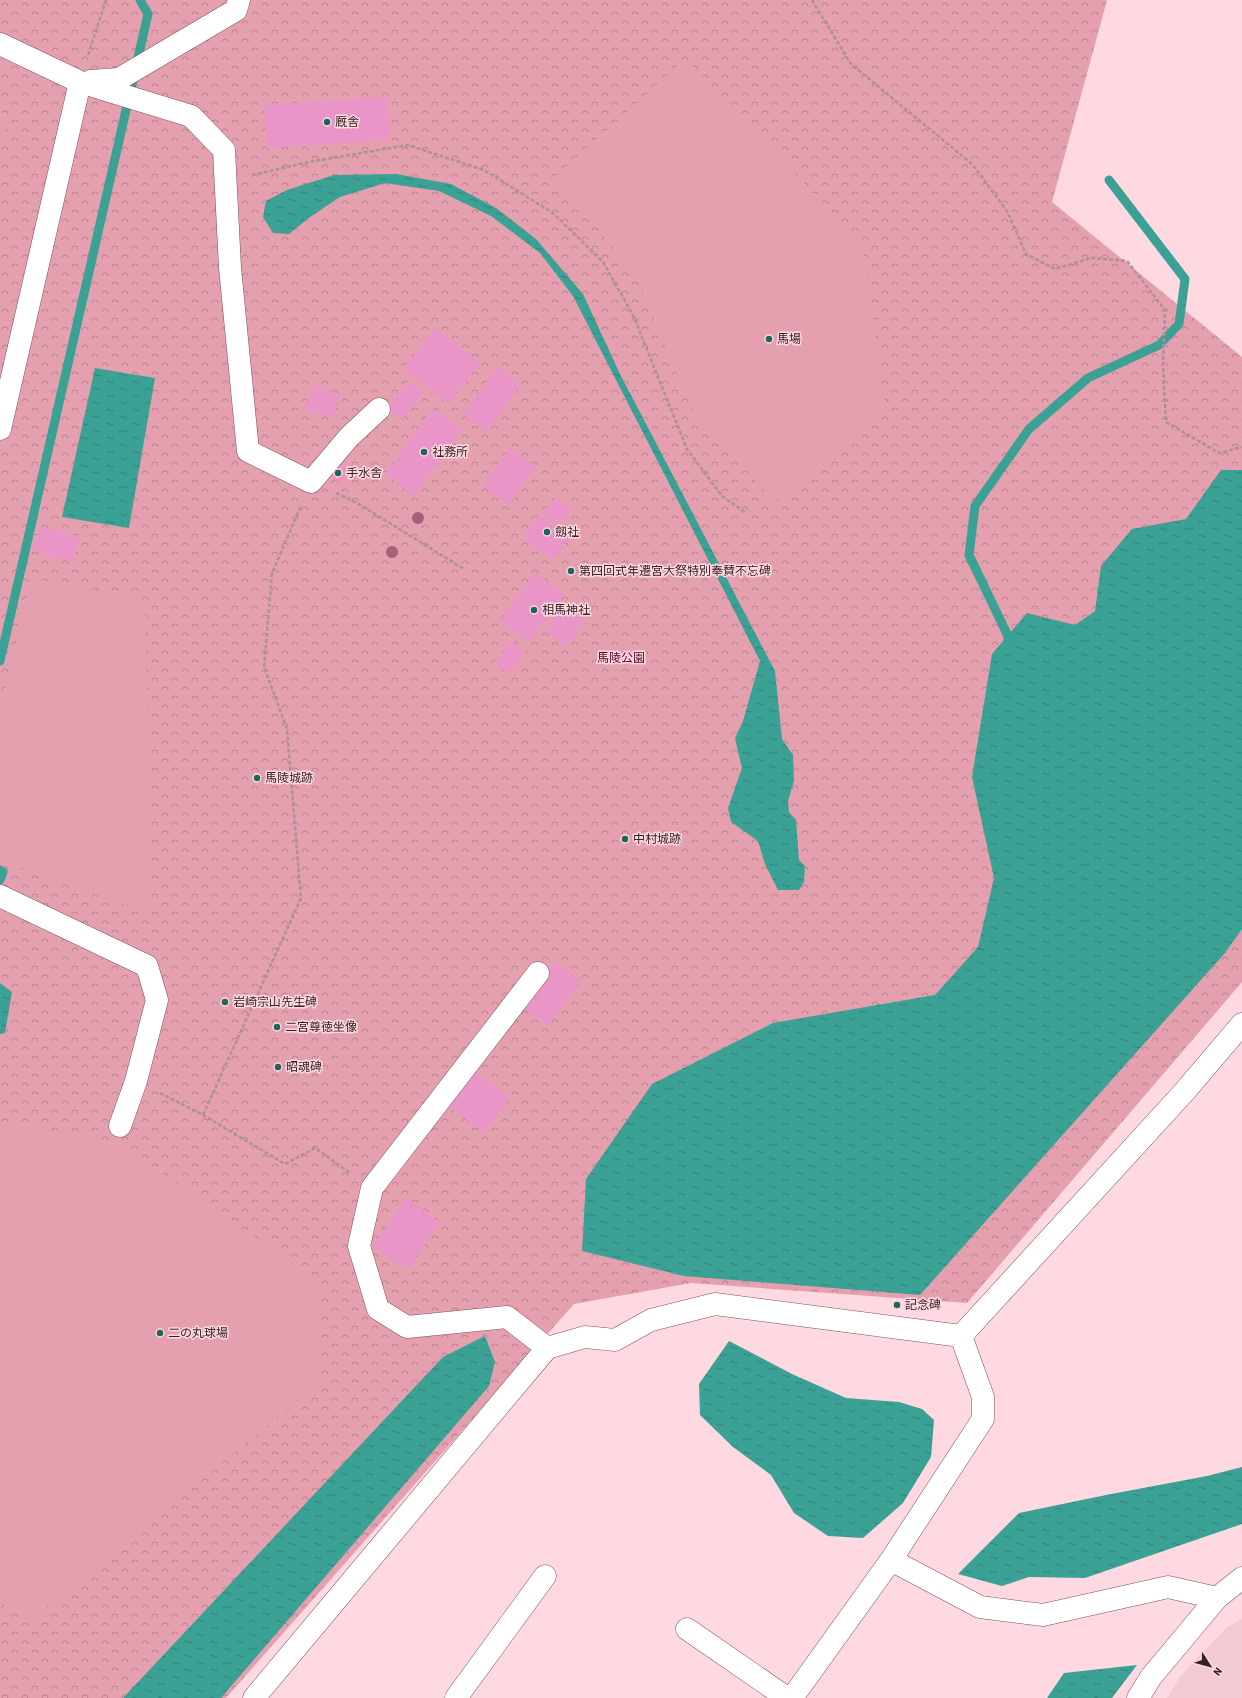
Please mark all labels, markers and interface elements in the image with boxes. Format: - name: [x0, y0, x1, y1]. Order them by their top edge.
- place label: 厩舎: [335, 114, 359, 131]
- marker: 厩舎: [322, 117, 332, 127]
- place label: 馬場: [777, 331, 801, 348]
- marker: 馬場: [764, 334, 774, 344]
- place label: 社務所: [432, 444, 468, 461]
- marker: 社務所: [419, 447, 429, 457]
- place label: 手水舎: [346, 465, 382, 482]
- marker: 手水舎: [333, 468, 343, 478]
- place label: 劔社: [555, 524, 579, 541]
- marker: 劔社: [542, 527, 552, 537]
- place label: 第四回式年遷宮大祭特別奉賛不忘碑: [579, 563, 771, 580]
- marker: 第四回式年遷宮大祭特別奉賛不忘碑: [566, 566, 576, 576]
- place label: 相馬神社: [542, 602, 590, 619]
- marker: 相馬神社: [529, 605, 539, 615]
- park label: 馬陵公園: [597, 650, 645, 667]
- place label: 馬陵城跡: [265, 770, 313, 787]
- marker: 馬陵城跡: [252, 773, 262, 783]
- place label: 中村城跡: [633, 831, 681, 848]
- marker: 中村城跡: [620, 834, 630, 844]
- place label: 岩崎宗山先生碑: [233, 994, 317, 1011]
- marker: 岩崎宗山先生碑: [220, 997, 230, 1007]
- place label: 二宮尊徳坐像: [285, 1019, 357, 1036]
- marker: 二宮尊徳坐像: [272, 1022, 282, 1032]
- place label: 昭魂碑: [286, 1059, 322, 1076]
- marker: 昭魂碑: [273, 1062, 283, 1072]
- place label: 記念碑: [905, 1297, 941, 1314]
- marker: 記念碑: [892, 1300, 902, 1310]
- place label: 二の丸球場: [168, 1325, 228, 1342]
- marker: 二の丸球場: [155, 1328, 165, 1338]
- north arrow: [1190, 1646, 1230, 1686]
- text: N: [1209, 1664, 1226, 1679]

